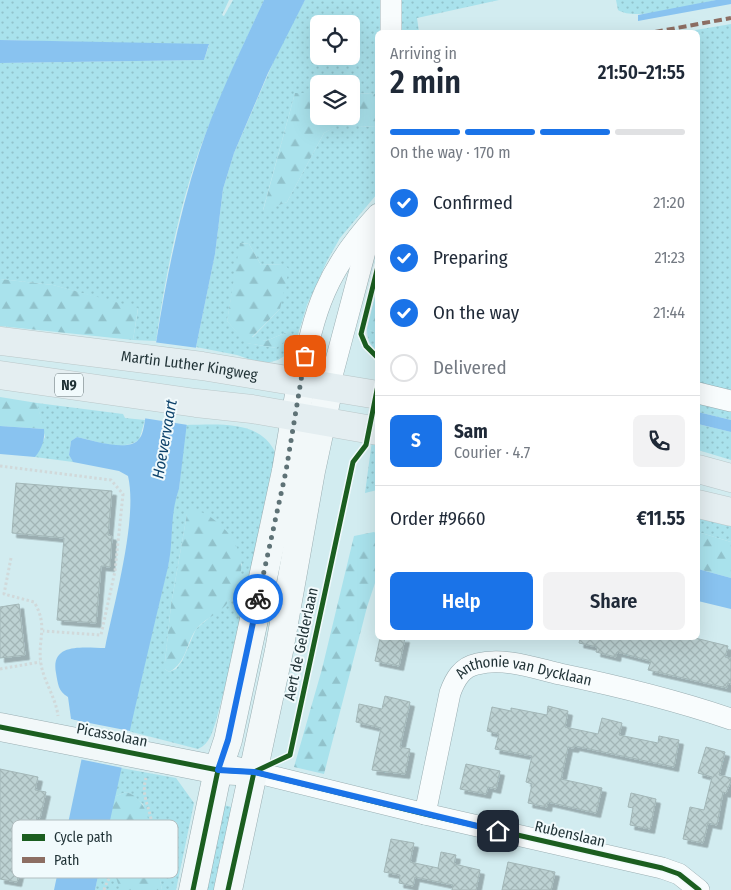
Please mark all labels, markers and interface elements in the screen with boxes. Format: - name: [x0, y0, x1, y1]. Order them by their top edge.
- map controls: [310, 15, 360, 125]
- button: locate: [310, 15, 360, 65]
- text: Arriving in: [390, 44, 457, 63]
- text: 21:50–21:55: [598, 61, 685, 84]
- text: 2 min: [390, 63, 461, 101]
- button: layers: [310, 75, 360, 125]
- text: On the way · 170 m: [390, 143, 510, 162]
- icon: check: [390, 189, 418, 217]
- text: Confirmed: [433, 191, 513, 214]
- text: 21:20: [653, 193, 685, 212]
- icon: check: [390, 244, 418, 272]
- text: Preparing: [433, 246, 508, 269]
- text: 21:23: [654, 248, 685, 267]
- icon: check: [390, 299, 418, 327]
- text: On the way: [433, 301, 519, 324]
- text: 21:44: [653, 303, 685, 322]
- pin: [284, 335, 326, 377]
- icon: bag: [291, 342, 319, 370]
- street label: Martin Luther Kingweg: [120, 347, 259, 384]
- text: Delivered: [433, 356, 507, 379]
- road number: N9: [55, 374, 83, 396]
- water label: Hoevervaart: [148, 397, 181, 480]
- button: phone: [633, 415, 685, 467]
- text: Sam: [454, 420, 488, 443]
- text: S: [411, 429, 421, 452]
- text: Courier · 4.7: [454, 443, 530, 462]
- text: Order #9660: [390, 507, 486, 530]
- text: €11.55: [637, 507, 685, 530]
- button: Help: [390, 572, 533, 630]
- button: Share: [543, 572, 685, 630]
- courier: [233, 574, 283, 624]
- icon: bike: [244, 585, 272, 613]
- street label: Aert de Gelderlaan: [280, 586, 322, 702]
- street label: Anthonie van Dycklaan: [451, 653, 593, 690]
- street label: Picassolaan: [75, 719, 149, 751]
- pin: [477, 810, 519, 852]
- icon: home: [484, 817, 512, 845]
- street label: Rubenslaan: [533, 817, 607, 851]
- legend: [12, 820, 178, 878]
- text: Cycle path: [54, 829, 113, 846]
- text: Path: [54, 852, 79, 869]

